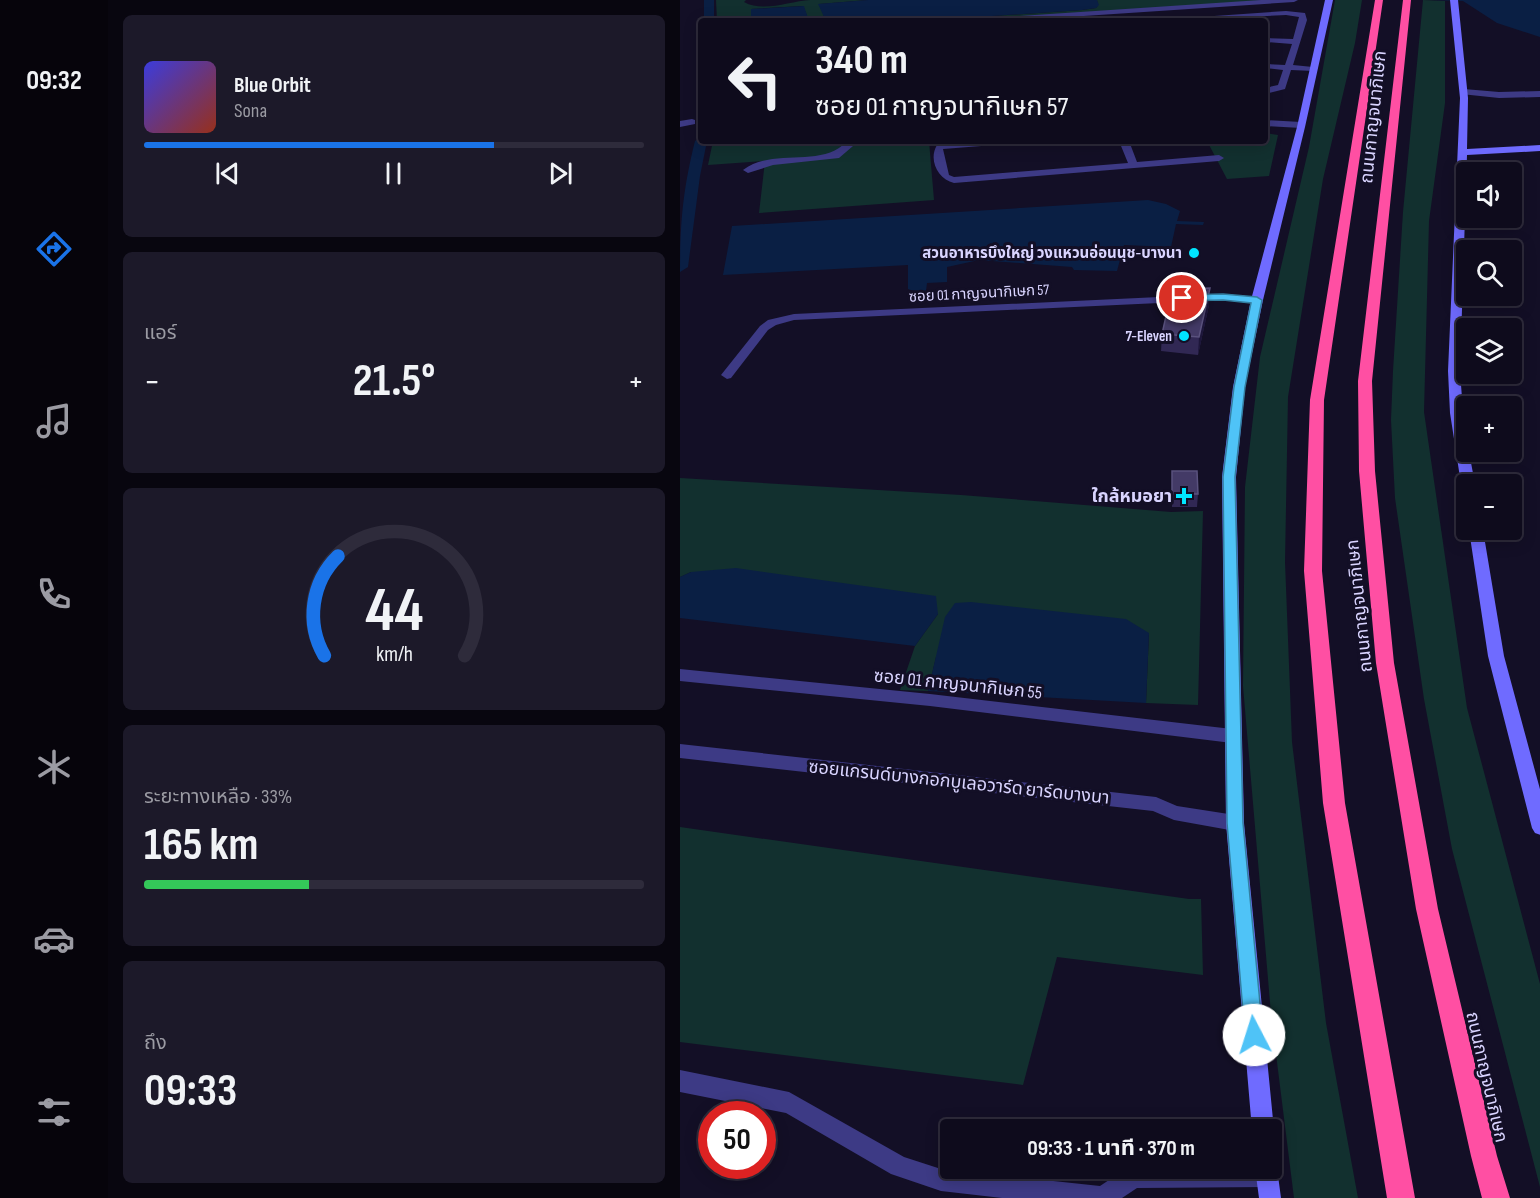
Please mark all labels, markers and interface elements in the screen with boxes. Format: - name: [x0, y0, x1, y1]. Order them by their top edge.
- text: 340 m: [815, 35, 908, 86]
- icon: left: [716, 42, 794, 120]
- street label: ถนนกาญจนาภิเษก: [1356, 50, 1391, 185]
- text: 09:32: [26, 65, 82, 97]
- text: Blue Orbit: [234, 72, 311, 99]
- text: ซอย 01 กาญจนากิเษก 57: [815, 91, 1068, 123]
- text: Sona: [234, 99, 267, 123]
- icon: previous: [211, 157, 244, 190]
- icon: pause: [377, 157, 410, 190]
- icon: next: [544, 157, 577, 190]
- map controls: [1456, 162, 1522, 540]
- button: sound: [1456, 162, 1522, 228]
- icon: directions: [33, 228, 75, 270]
- button: search: [1456, 240, 1522, 306]
- place label: สวนอาหารบึงใหญ่ วงแหวนอ่อนนุช-บางนา: [922, 244, 1182, 263]
- marker: สวนอาหารบึงใหญ่ วงแหวนอ่อนนุช-บางนา: [1187, 246, 1201, 260]
- pin: [1156, 272, 1207, 323]
- street label: ซอย 01 กาญจนากิเษก 57: [908, 280, 1050, 307]
- icon: arrive: [1165, 281, 1198, 314]
- button: layers: [1456, 318, 1522, 384]
- text: แอร์: [144, 321, 176, 345]
- place label: 7-Eleven: [1125, 327, 1172, 346]
- marker: 7-Eleven: [1177, 329, 1191, 343]
- text: 21.5°: [353, 354, 435, 409]
- text: −: [144, 362, 160, 402]
- text: +: [628, 362, 644, 402]
- button: +: [1456, 396, 1522, 462]
- icon: music: [33, 400, 75, 442]
- button: −: [1456, 474, 1522, 540]
- place label: ใกล้หมอยา: [1091, 486, 1172, 507]
- marker: ใกล้หมอยา: [1177, 489, 1191, 503]
- street label: ถนนกาญจนาภิเษก: [1342, 538, 1377, 673]
- icon: phone: [33, 573, 75, 615]
- text: 44: [365, 574, 423, 649]
- text: km/h: [375, 642, 413, 667]
- street label: ซอย 01 กาญจนากิเษก 55: [873, 665, 1043, 704]
- icon: climate: [33, 746, 75, 788]
- street label: ซอยแกรนด์บางกอกบูเลอวาร์ด ยาร์ดบางนา: [807, 756, 1110, 810]
- text: ระยะทางเหลือ · 33%: [144, 785, 292, 809]
- text: 165 km: [144, 818, 258, 873]
- icon: car: [33, 918, 75, 960]
- position arrow: [1222, 1003, 1286, 1067]
- street label: ถนนกาญจนาภิเษก: [1461, 1010, 1512, 1145]
- text: ถึง: [144, 1031, 167, 1055]
- text: 09:33: [144, 1064, 237, 1119]
- icon: filters: [33, 1091, 75, 1133]
- speed limit sign: 50: [698, 1101, 776, 1179]
- text: 09:33 · 1 นาที · 370 m: [1027, 1135, 1195, 1162]

